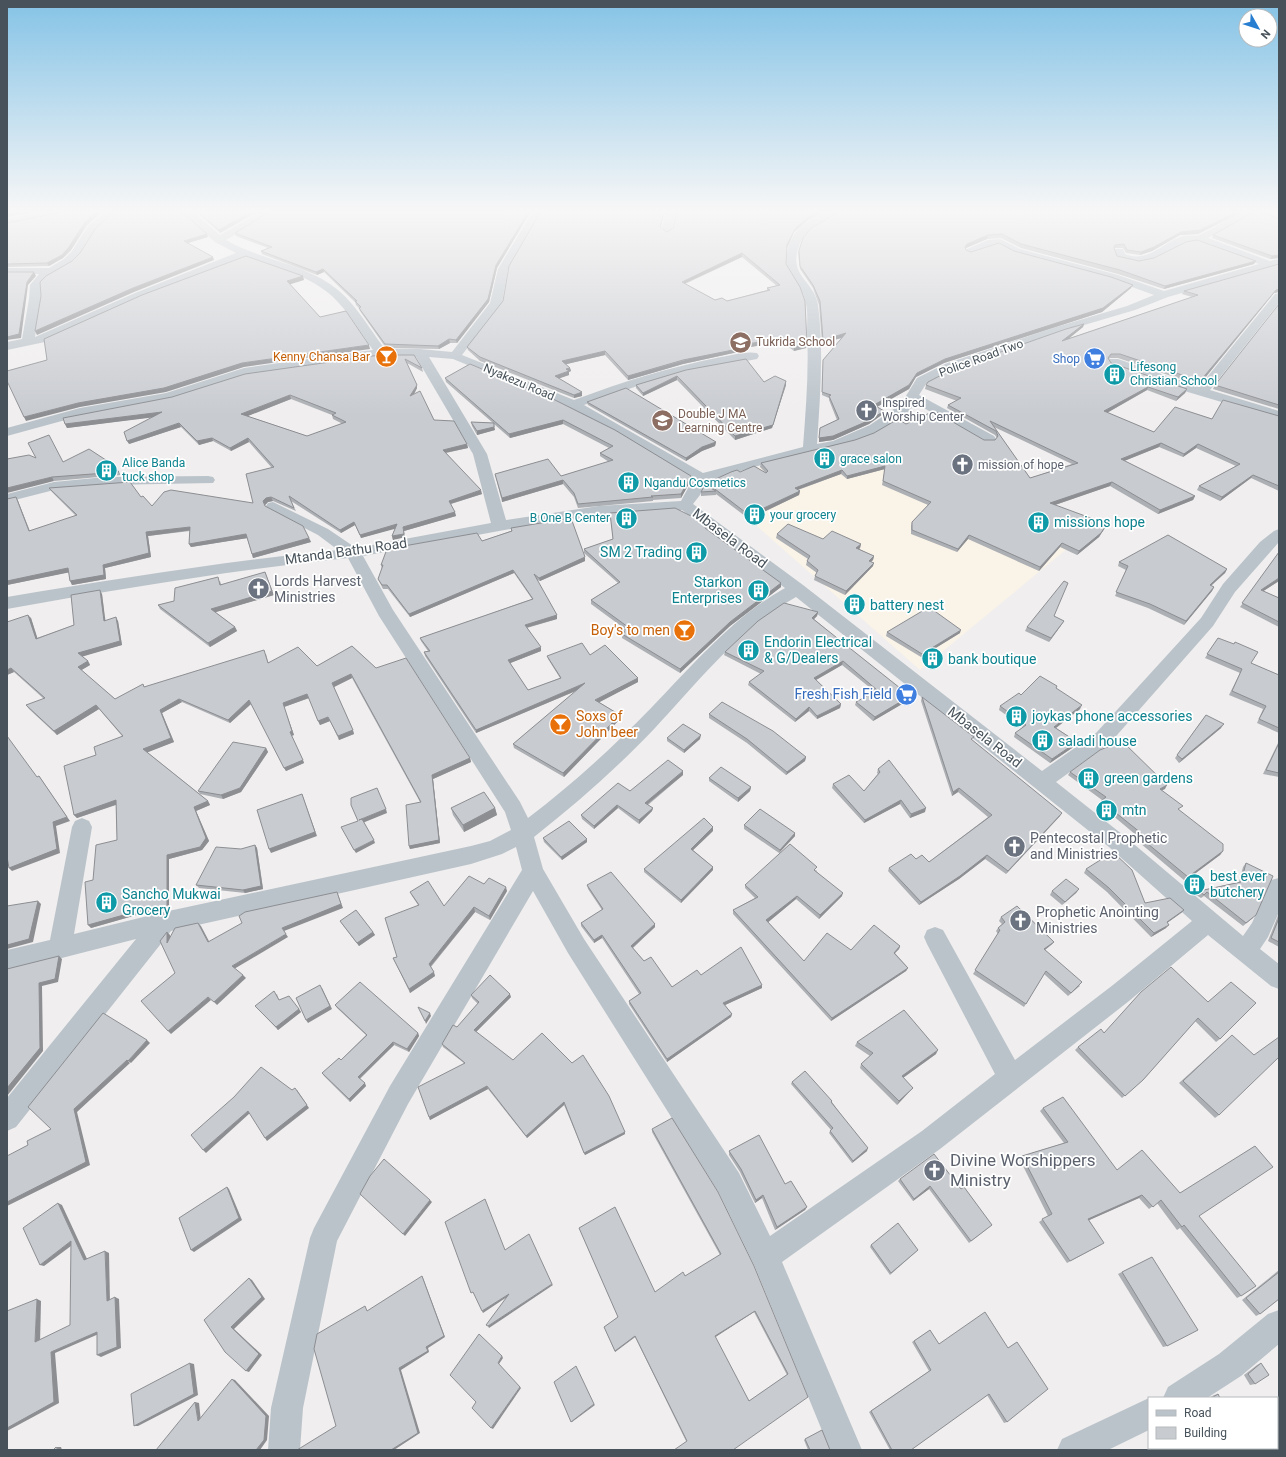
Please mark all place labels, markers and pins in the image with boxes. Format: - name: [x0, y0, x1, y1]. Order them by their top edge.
- school or university icon: Tukrida School: [727, 329, 753, 355]
- place label: Tukrida School: [756, 335, 835, 349]
- bar icon: Kenny Chansa Bar: [373, 344, 399, 370]
- supermarket icon: Shop: [1082, 346, 1108, 372]
- place label: Kenny Chansa Bar: [273, 350, 370, 364]
- place label: Shop: [1053, 352, 1080, 366]
- place label: Lifesong Christian School: [1130, 360, 1217, 388]
- building icon: Lifesong Christian School: [1102, 361, 1128, 387]
- place label: Inspired Worship Center: [882, 396, 964, 424]
- church icon: Inspired Worship Center: [853, 397, 879, 423]
- place label: Double J MA Learning Centre: [678, 407, 762, 435]
- school or university icon: Double J MA Learning Centre: [649, 408, 675, 434]
- building icon: grace salon: [811, 446, 837, 472]
- place label: grace salon: [840, 452, 902, 466]
- church icon: mission of hope: [950, 452, 976, 478]
- place label: Alice Banda tuck shop: [122, 456, 185, 484]
- building icon: Alice Banda tuck shop: [93, 457, 119, 483]
- place label: mission of hope: [978, 458, 1064, 472]
- building icon: Ngandu Cosmetics: [615, 470, 641, 496]
- place label: Ngandu Cosmetics: [644, 476, 746, 490]
- building icon: your grocery: [741, 502, 767, 528]
- building icon: B One B Center: [613, 505, 639, 531]
- place label: your grocery: [770, 508, 836, 522]
- building icon: missions hope: [1025, 509, 1051, 535]
- place label: B One B Center: [530, 511, 610, 525]
- place label: missions hope: [1054, 514, 1145, 530]
- building icon: SM 2 Trading: [684, 539, 710, 565]
- place label: SM 2 Trading: [600, 544, 682, 560]
- place label: Lords Harvest Ministries: [274, 573, 362, 605]
- place label: Starkon Enterprises: [672, 574, 742, 606]
- church icon: Lords Harvest Ministries: [245, 576, 271, 602]
- building icon: Starkon Enterprises: [745, 577, 771, 603]
- building icon: battery nest: [841, 592, 867, 618]
- place label: battery nest: [870, 597, 944, 613]
- bar icon: Boy's to men: [672, 617, 698, 643]
- place label: Boy's to men: [591, 622, 670, 638]
- place label: Endorin Electrical & G/Dealers: [764, 634, 872, 666]
- building icon: Endorin Electrical & G/Dealers: [736, 637, 762, 663]
- building icon: bank boutique: [919, 646, 945, 672]
- place label: bank boutique: [948, 651, 1036, 667]
- supermarket icon: Fresh Fish Field: [894, 681, 920, 707]
- place label: Fresh Fish Field: [795, 686, 892, 702]
- building icon: joykas phone accessories: [1004, 703, 1030, 729]
- place label: Soxs of John beer: [576, 708, 638, 740]
- place label: joykas phone accessories: [1031, 708, 1192, 724]
- bar icon: Soxs of John beer: [548, 711, 574, 737]
- building icon: saladi house: [1030, 728, 1056, 754]
- place label: saladi house: [1058, 733, 1137, 749]
- building icon: green gardens: [1075, 765, 1101, 791]
- place label: green gardens: [1104, 770, 1193, 786]
- building icon: mtn: [1094, 797, 1120, 823]
- place label: mtn: [1122, 802, 1147, 818]
- place label: Pentecostal Prophetic and Ministries: [1030, 830, 1167, 862]
- church icon: Pentecostal Prophetic and Ministries: [1001, 833, 1027, 859]
- place label: best ever butchery: [1210, 868, 1267, 900]
- building icon: best ever butchery: [1181, 871, 1207, 897]
- place label: Sancho Mukwai Grocery: [122, 886, 221, 918]
- building icon: Sancho Mukwai Grocery: [94, 889, 120, 915]
- place label: Prophetic Anointing Ministries: [1036, 904, 1159, 936]
- church icon: Prophetic Anointing Ministries: [1007, 907, 1033, 933]
- place label: Divine Worshippers Ministry: [950, 1150, 1095, 1190]
- church icon: Divine Worshippers Ministry: [922, 1157, 948, 1183]

